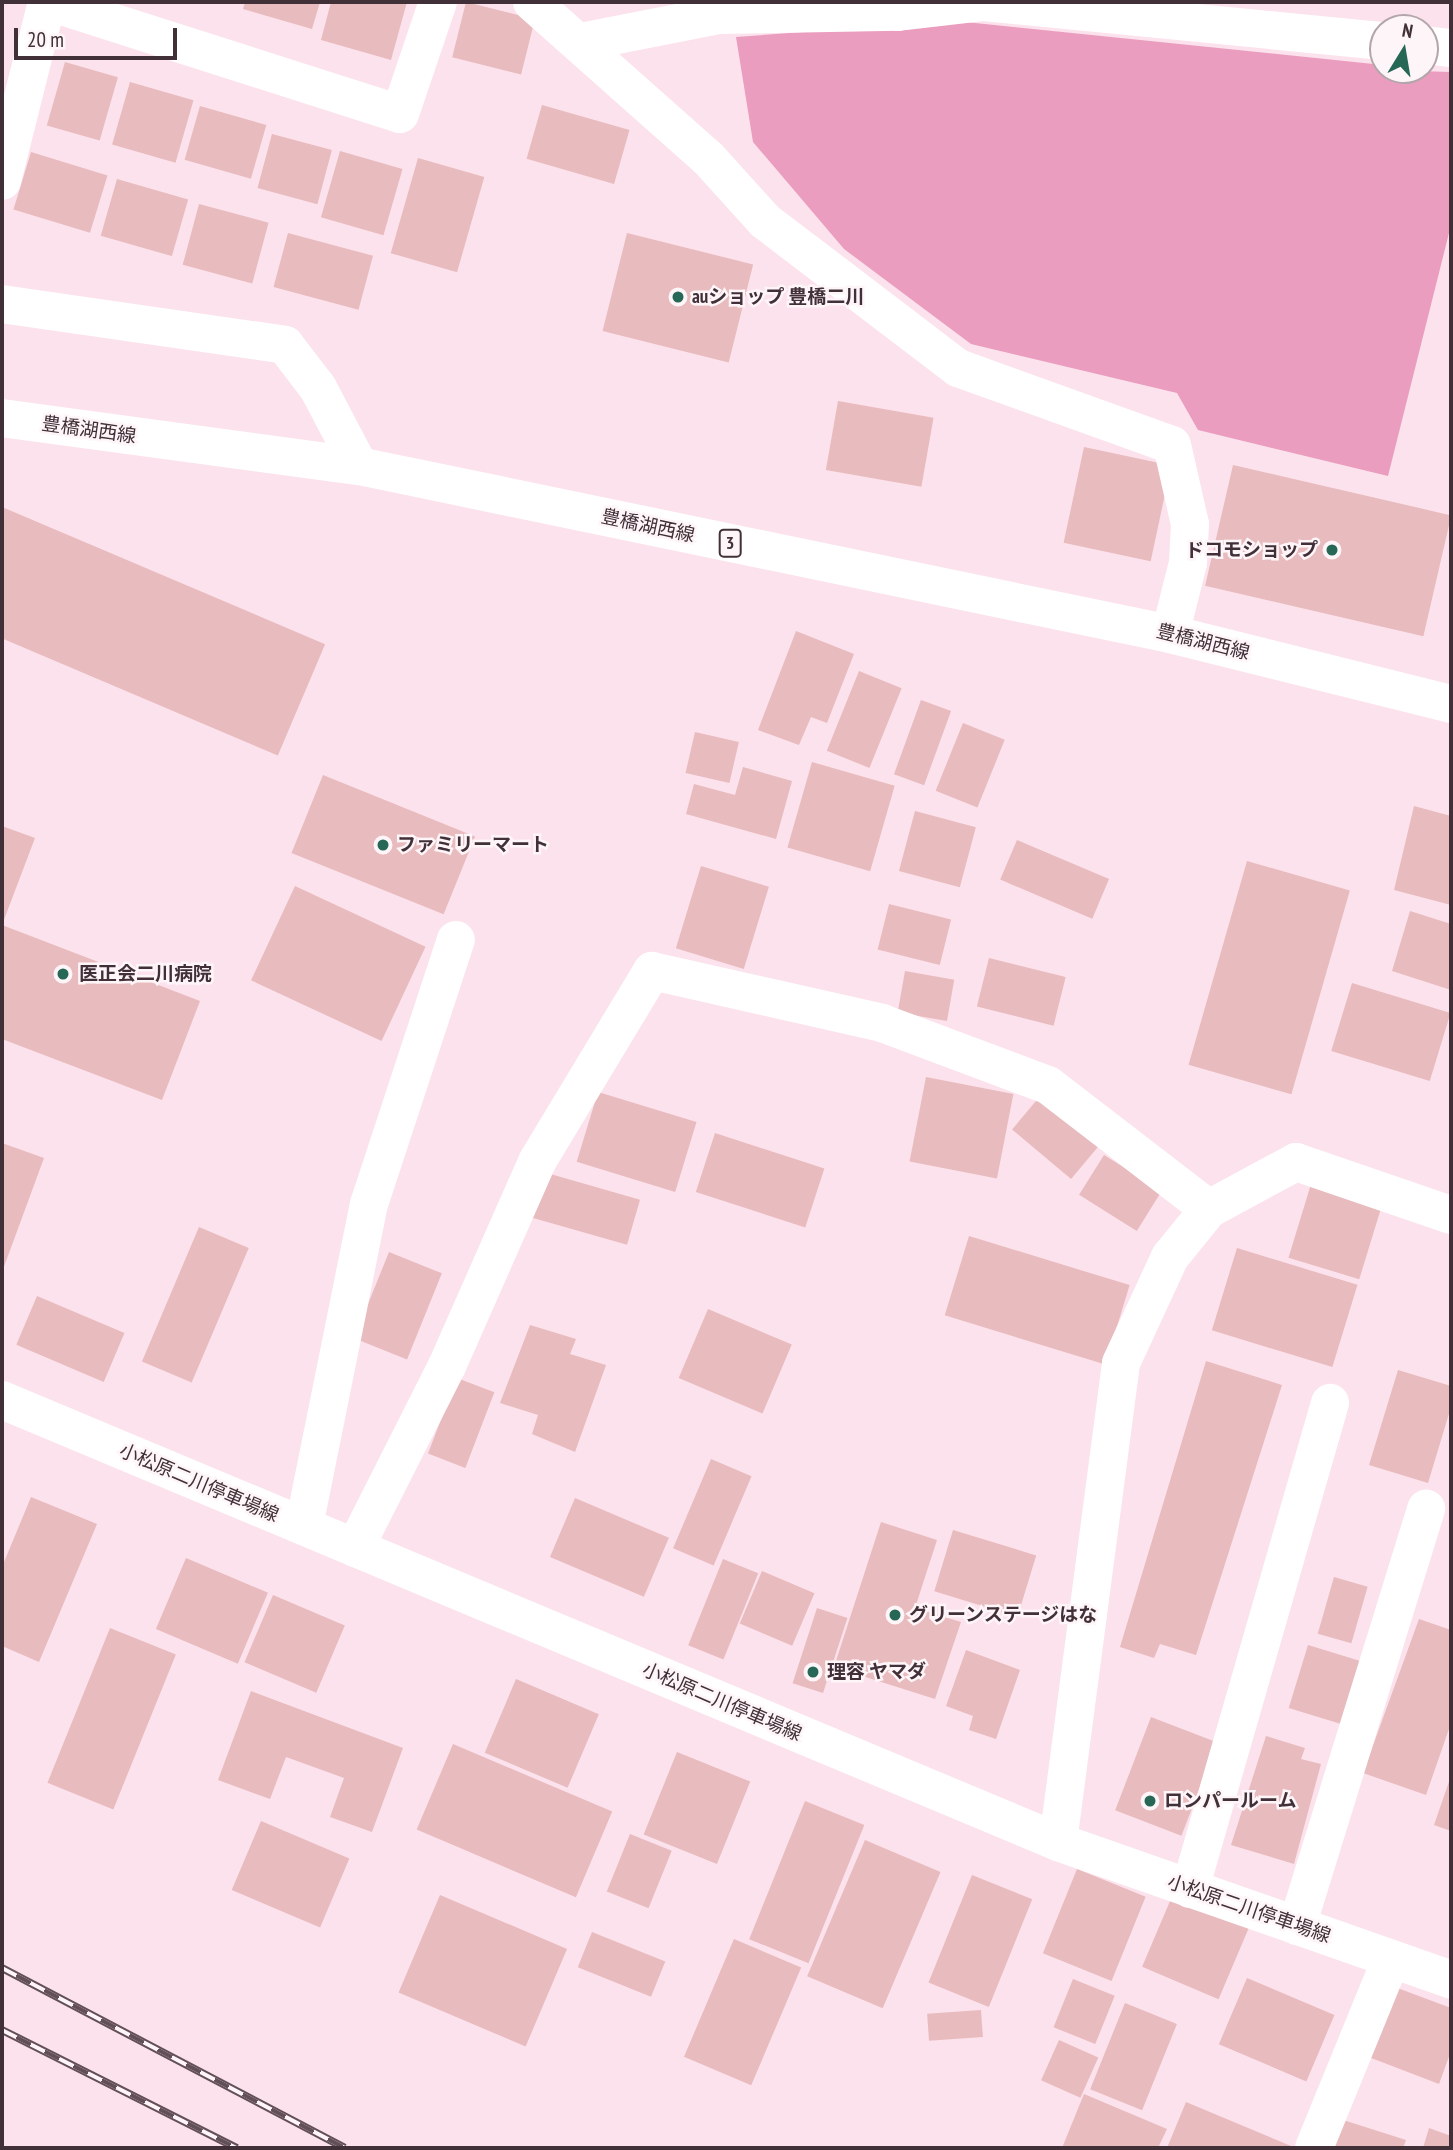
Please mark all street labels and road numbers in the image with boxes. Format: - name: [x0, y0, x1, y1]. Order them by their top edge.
- street label: 豊橋湖西線: [40, 412, 138, 448]
- street label: 豊橋湖西線: [599, 505, 697, 547]
- road number: 3: [718, 528, 742, 558]
- street label: 豊橋湖西線: [1154, 619, 1252, 665]
- street label: 小松原二川停車場線: [116, 1439, 282, 1527]
- street label: 小松原二川停車場線: [639, 1658, 805, 1746]
- street label: 小松原二川停車場線: [1164, 1870, 1334, 1948]

